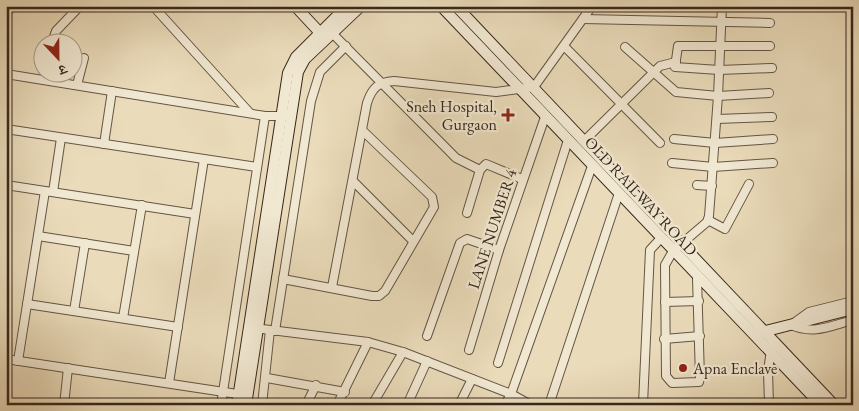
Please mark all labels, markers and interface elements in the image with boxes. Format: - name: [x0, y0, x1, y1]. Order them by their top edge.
- north arrow: [32, 32, 82, 82]
- text: उ: [55, 60, 70, 80]
- place label: Sneh Hospital, Gurgaon: [406, 96, 498, 135]
- marker: Sneh Hospital, Gurgaon: [501, 108, 515, 122]
- street label: OLD RAILWAY ROAD: [580, 132, 702, 260]
- street label: LANE NUMBER 4: [463, 166, 521, 292]
- place label: Apna Enclave: [692, 358, 777, 379]
- marker: Apna Enclave: [677, 362, 689, 374]

